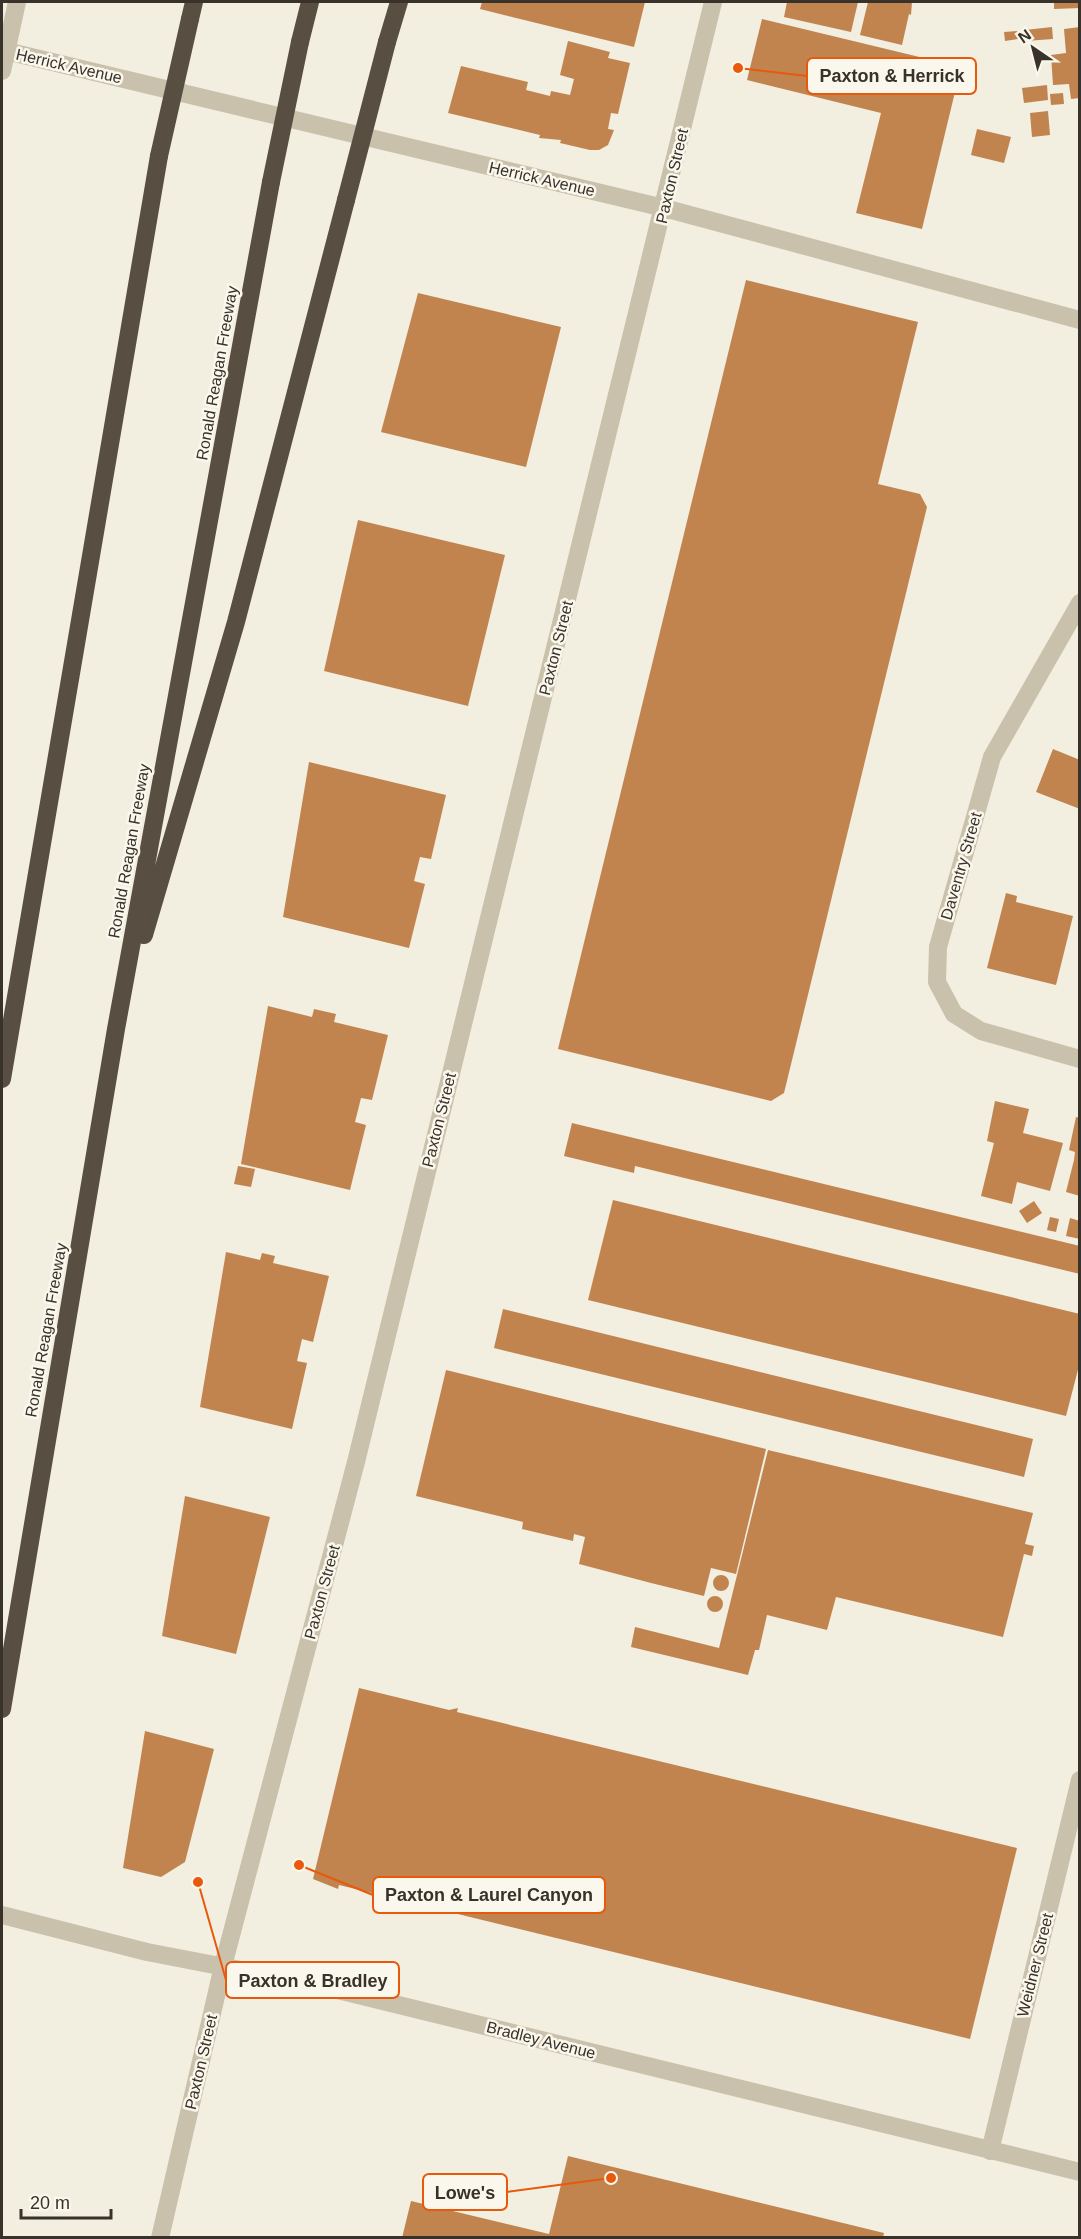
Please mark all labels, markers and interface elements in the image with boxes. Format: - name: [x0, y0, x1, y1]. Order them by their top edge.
- north arrow: [1003, 18, 1063, 78]
- text: N: [1015, 26, 1034, 46]
- street label: Herrick Avenue: [14, 46, 124, 86]
- callout: Paxton & Herrick: [807, 58, 976, 94]
- text: Paxton & Herrick: [819, 66, 966, 86]
- street label: Paxton Street: [653, 126, 691, 225]
- street label: Herrick Avenue: [487, 159, 597, 199]
- street label: Ronald Reagan Freeway: [193, 284, 241, 462]
- street label: Paxton Street: [536, 598, 576, 697]
- street label: Ronald Reagan Freeway: [105, 762, 153, 940]
- street label: Daventry Street: [938, 810, 985, 922]
- street label: Paxton Street: [419, 1070, 459, 1169]
- street label: Ronald Reagan Freeway: [22, 1241, 70, 1419]
- street label: Paxton Street: [301, 1542, 343, 1641]
- callout: Paxton & Laurel Canyon: [373, 1877, 605, 1913]
- text: Paxton & Laurel Canyon: [385, 1885, 593, 1905]
- street label: Weidner Street: [1014, 1911, 1056, 2019]
- callout: Paxton & Bradley: [226, 1962, 399, 1998]
- text: Paxton & Bradley: [238, 1971, 388, 1991]
- street label: Paxton Street: [182, 2012, 220, 2111]
- street label: Bradley Avenue: [485, 2018, 597, 2062]
- callout: Lowe's: [423, 2174, 507, 2210]
- scale bar: [21, 2182, 111, 2220]
- text: Lowe's: [435, 2183, 495, 2203]
- text: 20 m: [30, 2193, 70, 2213]

